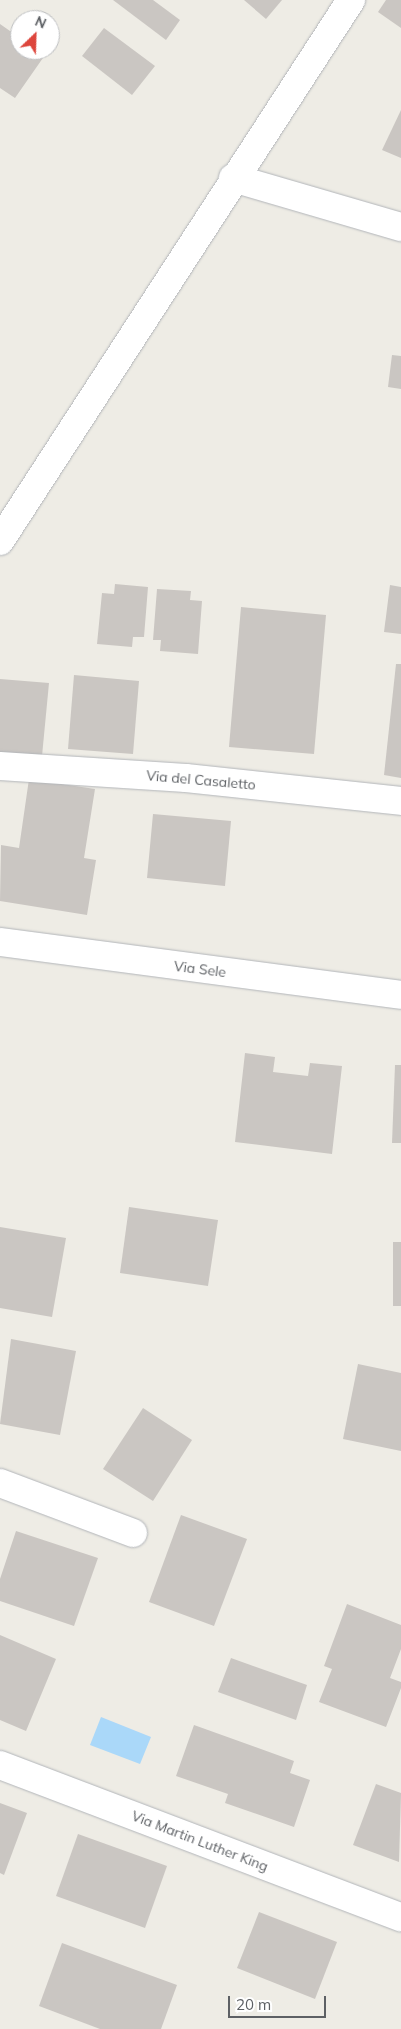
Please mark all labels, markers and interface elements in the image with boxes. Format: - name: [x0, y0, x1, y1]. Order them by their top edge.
- north arrow: [10, 10, 60, 60]
- text: N: [32, 12, 49, 33]
- street label: Via del Casaletto: [146, 767, 256, 793]
- street label: Via Sele: [173, 957, 227, 981]
- street label: Via Martin Luther King: [129, 1807, 271, 1875]
- scale bar: [231, 1986, 328, 2018]
- text: 20 m: [236, 1995, 271, 2014]

